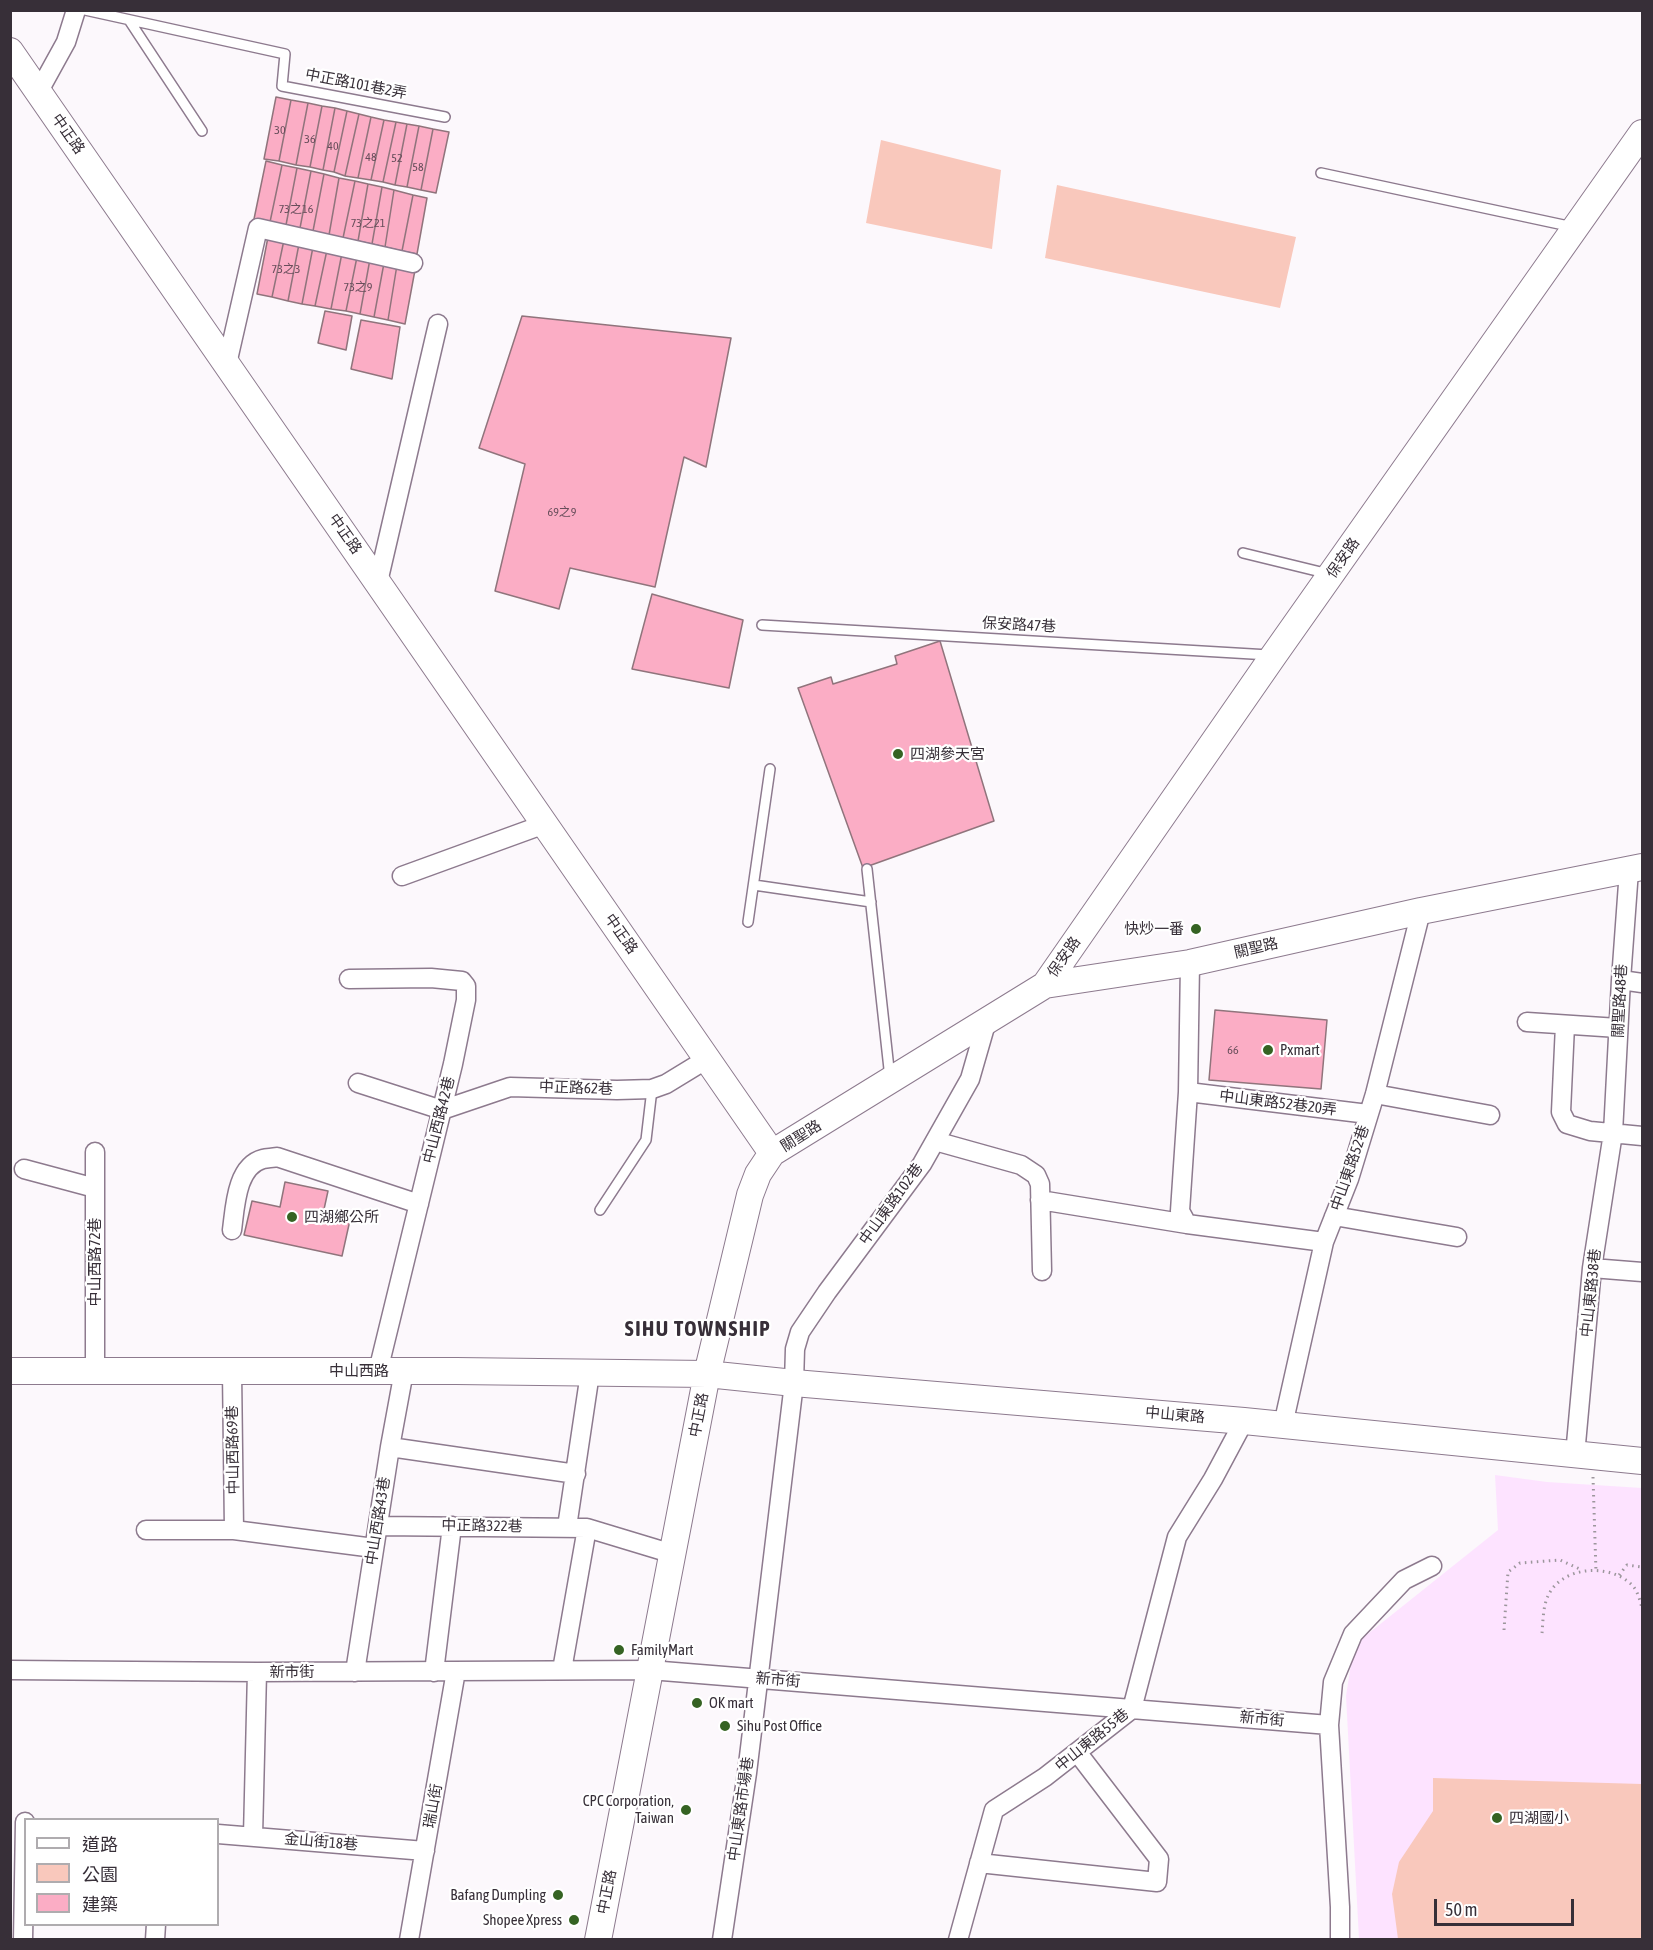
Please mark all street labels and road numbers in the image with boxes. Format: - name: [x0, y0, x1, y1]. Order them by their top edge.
- street label: 中正路101巷2弄: [304, 65, 408, 103]
- street label: 中正路: [48, 110, 88, 158]
- street label: 中正路: [325, 510, 365, 558]
- street label: 保安路: [1323, 534, 1363, 582]
- street label: 保安路47巷: [982, 614, 1056, 636]
- street label: 中正路: [601, 910, 641, 958]
- street label: 保安路: [1044, 933, 1084, 981]
- street label: 關聖路: [1232, 934, 1280, 962]
- street label: 關聖路48巷: [1609, 964, 1631, 1038]
- street label: 中山西路42巷: [419, 1075, 459, 1165]
- street label: 中正路62巷: [539, 1078, 613, 1098]
- street label: 中山東路52巷20弄: [1218, 1087, 1338, 1119]
- street label: 關聖路: [777, 1116, 825, 1156]
- street label: 中山東路52巷: [1327, 1123, 1373, 1213]
- street label: 中山東路102巷: [855, 1160, 927, 1248]
- street label: 中山西路72巷: [86, 1217, 104, 1307]
- street label: 中山東路38巷: [1577, 1248, 1605, 1338]
- street label: 中山西路: [329, 1362, 389, 1380]
- street label: 中正路: [686, 1391, 712, 1439]
- street label: 中山東路: [1144, 1403, 1206, 1427]
- street label: 中山西路69巷: [223, 1405, 243, 1495]
- street label: 中山西路43巷: [362, 1476, 394, 1566]
- street label: 中正路322巷: [441, 1516, 523, 1536]
- street label: 新市街: [270, 1663, 314, 1681]
- street label: 新市街: [755, 1669, 801, 1691]
- street label: 中山東路55巷: [1052, 1705, 1132, 1775]
- street label: 新市街: [1239, 1708, 1285, 1730]
- street label: 中山東路市場巷: [725, 1756, 757, 1862]
- street label: 瑞山街: [420, 1782, 446, 1830]
- street label: 金山街18巷: [283, 1830, 359, 1854]
- street label: 中正路: [594, 1868, 620, 1916]

